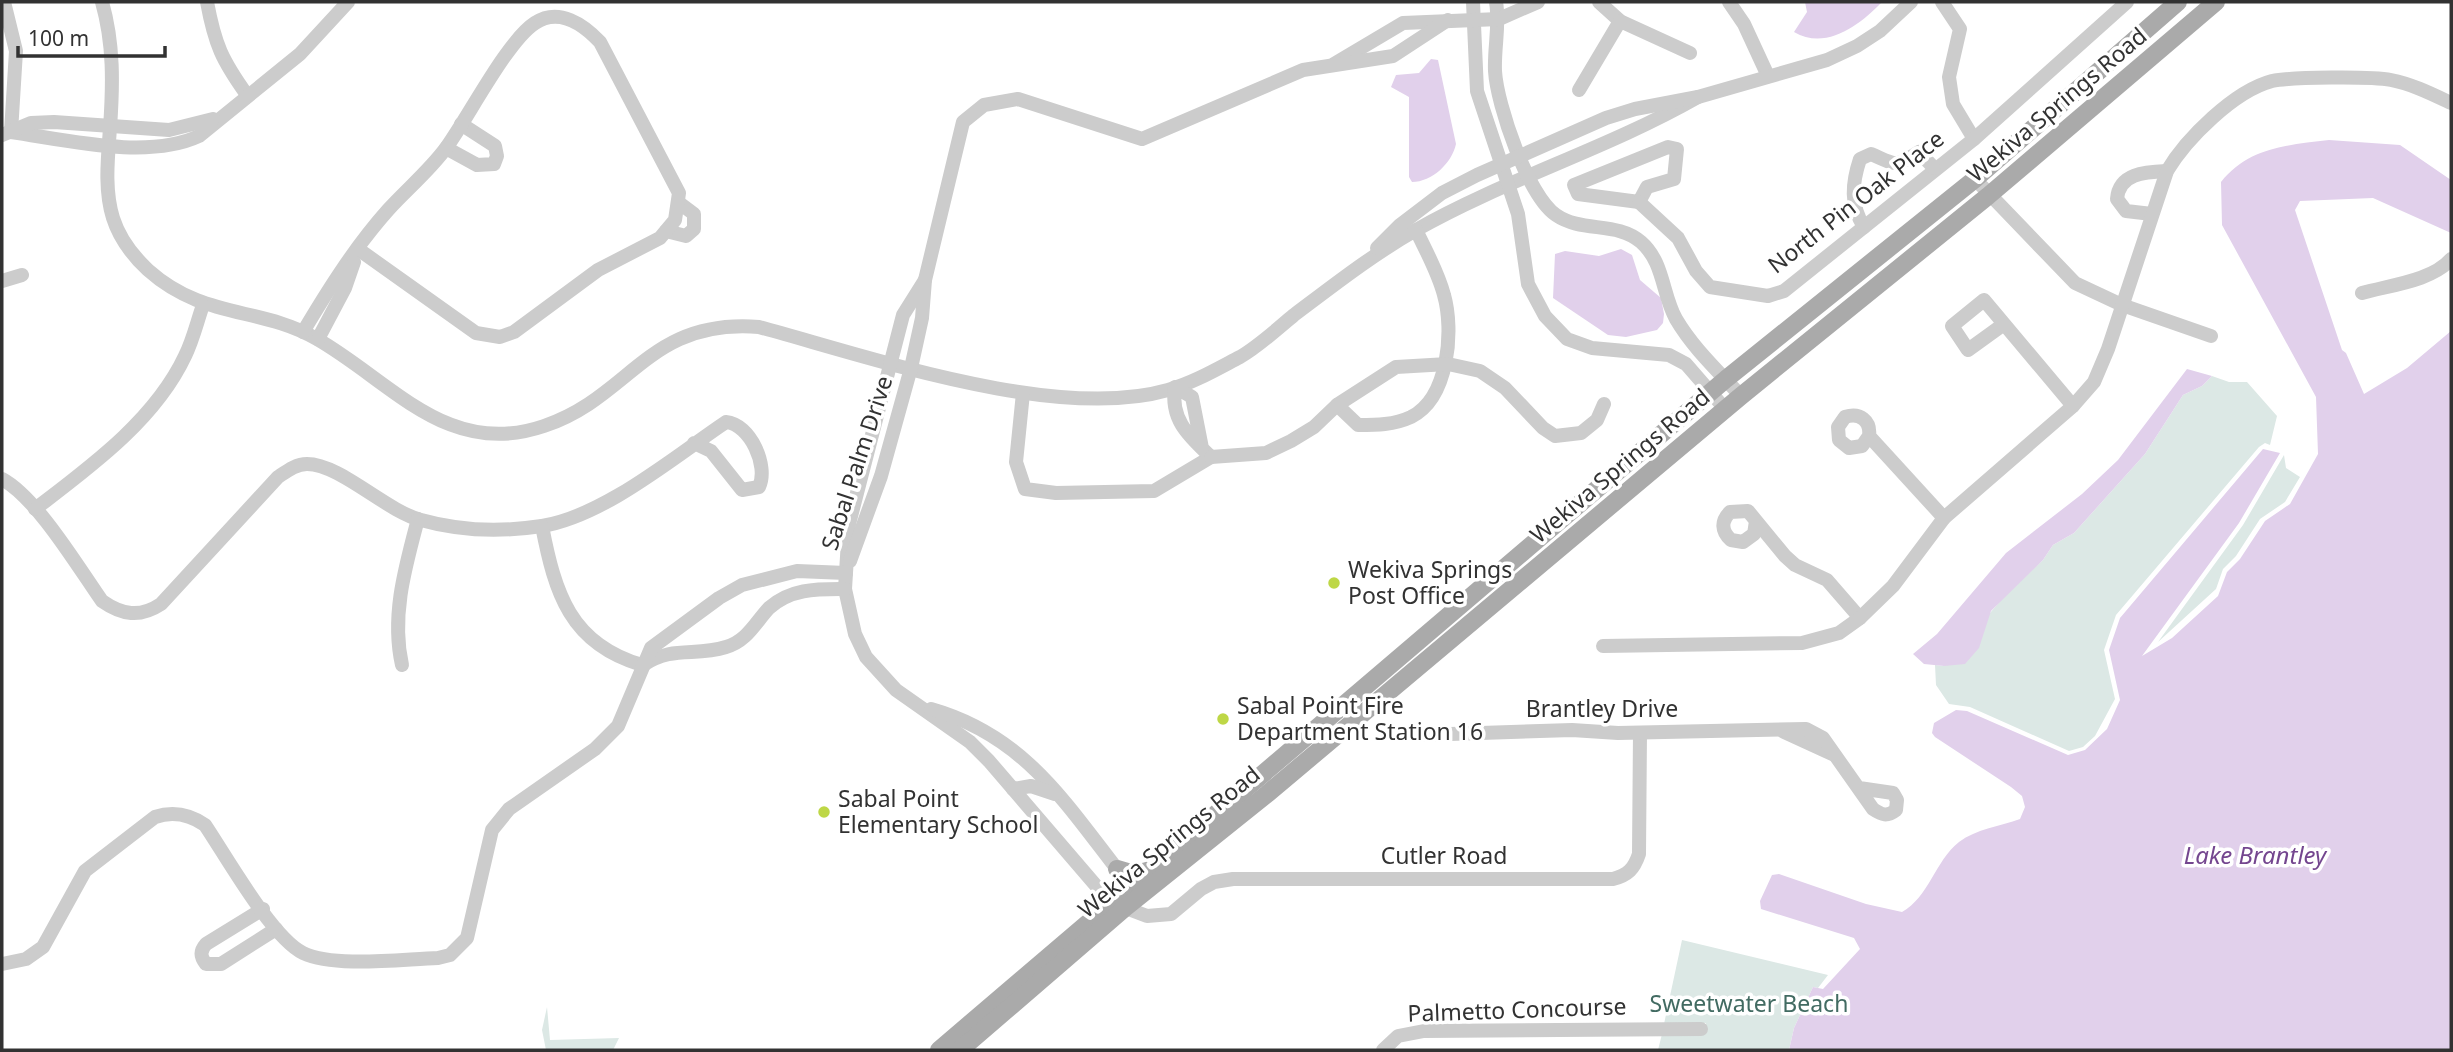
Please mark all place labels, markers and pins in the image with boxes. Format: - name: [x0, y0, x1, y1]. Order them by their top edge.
- place label: Wekiva Springs Post Office: [1348, 553, 1512, 611]
- marker: Wekiva Springs Post Office: [1326, 575, 1342, 591]
- place label: Sabal Point Fire Department Station 16: [1237, 689, 1483, 747]
- marker: Sabal Point Fire Department Station 16: [1215, 711, 1231, 727]
- place label: Sabal Point Elementary School: [838, 782, 1038, 840]
- marker: Sabal Point Elementary School: [816, 804, 832, 820]

